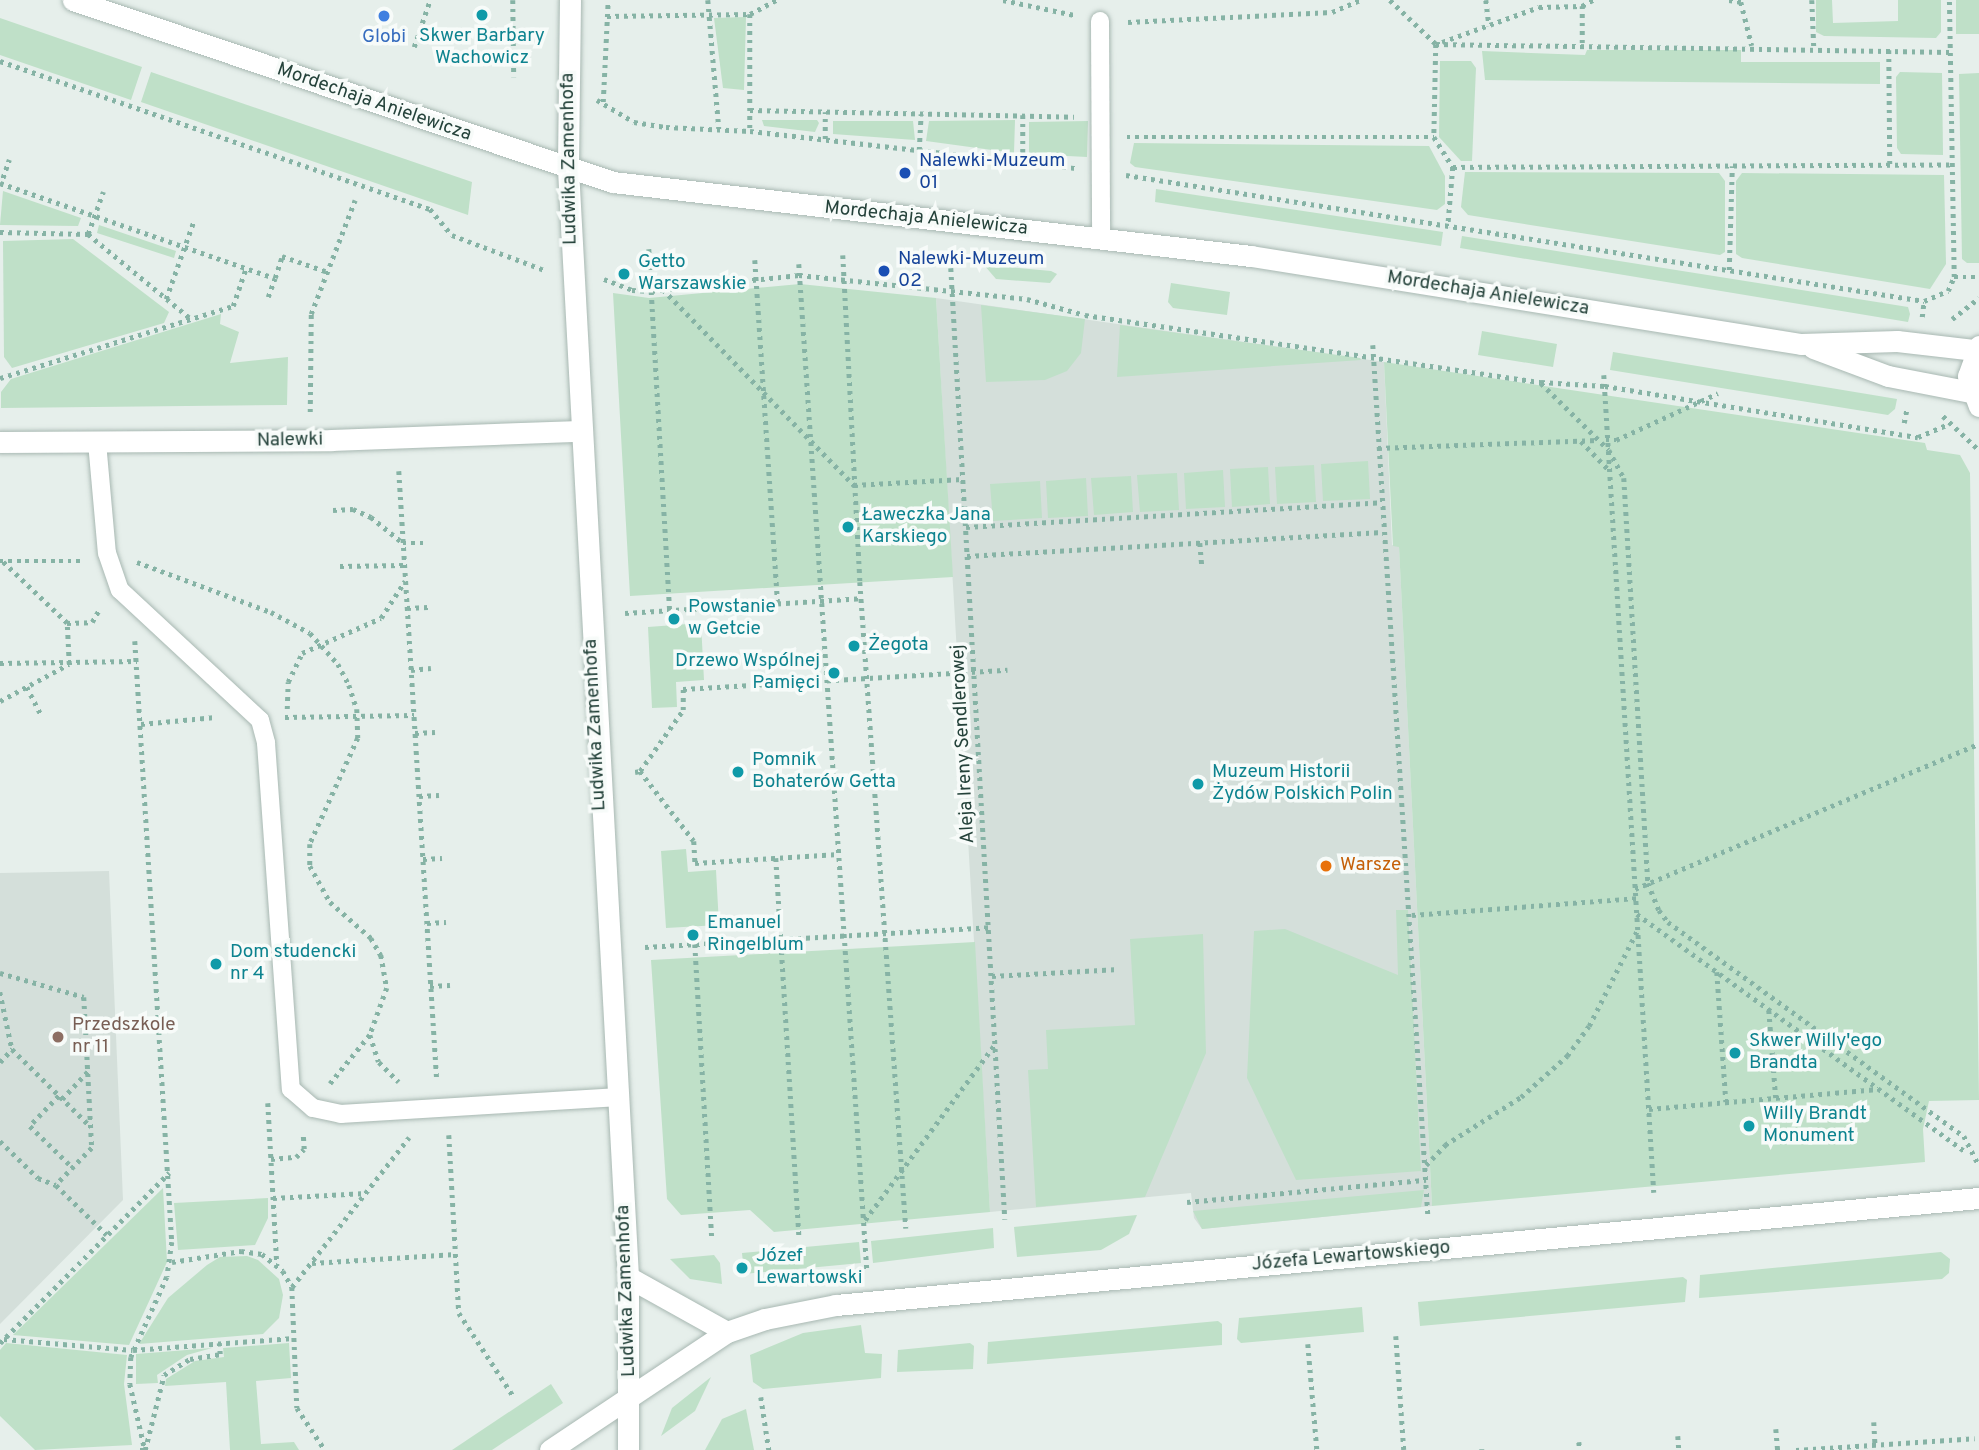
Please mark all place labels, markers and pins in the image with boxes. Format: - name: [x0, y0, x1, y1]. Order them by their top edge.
- marker: Skwer Barbary Wachowicz: [474, 7, 490, 23]
- marker: Globi: [376, 8, 392, 24]
- place label: Skwer Barbary Wachowicz: [419, 26, 545, 70]
- place label: Globi: [362, 27, 406, 49]
- place label: Nalewki-Muzeum 01: [919, 151, 1065, 195]
- marker: Nalewki-Muzeum 01: [897, 165, 913, 181]
- place label: Nalewki-Muzeum 02: [898, 249, 1044, 293]
- place label: Getto Warszawskie: [638, 252, 747, 296]
- marker: Nalewki-Muzeum 02: [876, 263, 892, 279]
- marker: Getto Warszawskie: [616, 266, 632, 282]
- place label: Ławeczka Jana Karskiego: [862, 505, 991, 549]
- marker: Ławeczka Jana Karskiego: [840, 519, 856, 535]
- place label: Powstanie w Getcie: [688, 597, 776, 641]
- marker: Powstanie w Getcie: [666, 611, 682, 627]
- place label: Żegota: [868, 635, 929, 657]
- marker: Żegota: [846, 638, 862, 654]
- place label: Drzewo Wspólnej Pamięci: [675, 651, 820, 695]
- marker: Drzewo Wspólnej Pamięci: [826, 665, 842, 681]
- place label: Pomnik Bohaterów Getta: [752, 750, 896, 794]
- place label: Muzeum Historii Żydów Polskich Polin: [1212, 762, 1393, 806]
- marker: Pomnik Bohaterów Getta: [730, 764, 746, 780]
- marker: Muzeum Historii Żydów Polskich Polin: [1190, 776, 1206, 792]
- place label: Warsze: [1340, 855, 1401, 877]
- marker: Warsze: [1318, 858, 1334, 874]
- place label: Emanuel Ringelblum: [707, 913, 804, 957]
- marker: Emanuel Ringelblum: [685, 927, 701, 943]
- place label: Dom studencki nr 4: [230, 942, 356, 986]
- marker: Dom studencki nr 4: [208, 956, 224, 972]
- place label: Przedszkole nr 11: [72, 1015, 175, 1059]
- marker: Przedszkole nr 11: [50, 1029, 66, 1045]
- place label: Skwer Willy'ego Brandta: [1749, 1031, 1882, 1075]
- marker: Skwer Willy'ego Brandta: [1727, 1045, 1743, 1061]
- place label: Willy Brandt Monument: [1763, 1104, 1867, 1148]
- marker: Willy Brandt Monument: [1741, 1118, 1757, 1134]
- place label: Józef Lewartowski: [756, 1246, 863, 1290]
- marker: Józef Lewartowski: [734, 1260, 750, 1276]

